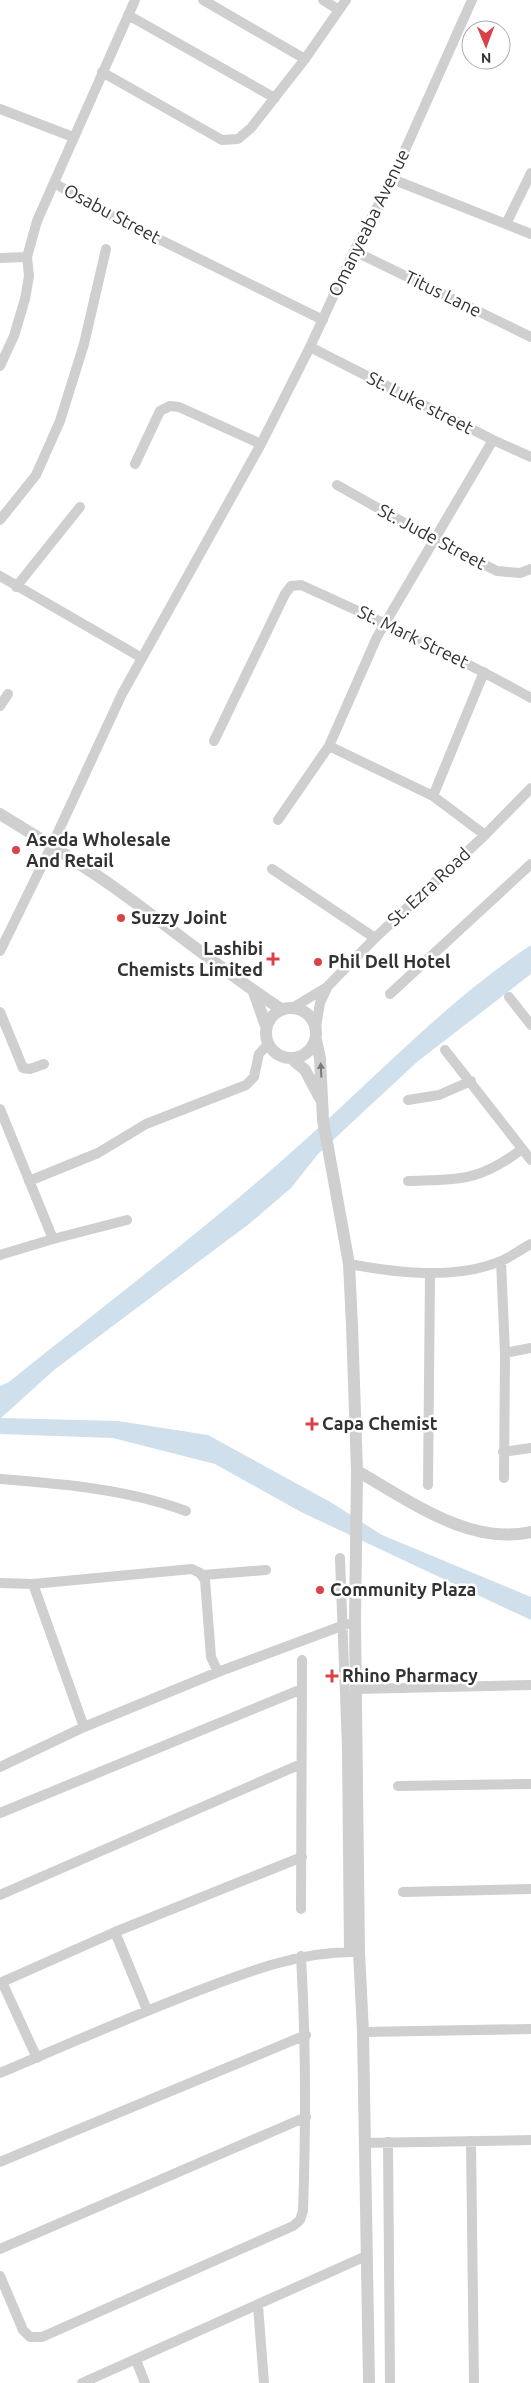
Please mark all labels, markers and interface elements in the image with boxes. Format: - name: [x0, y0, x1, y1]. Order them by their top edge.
- north arrow: [461, 20, 511, 70]
- text: N: [481, 50, 492, 66]
- street label: Omanyeaba Avenue: [324, 146, 412, 299]
- street label: Osabu Street: [61, 179, 164, 247]
- street label: Titus Lane: [402, 266, 485, 320]
- street label: St. Luke street: [364, 367, 477, 437]
- street label: St. Jude Street: [375, 499, 490, 573]
- street label: St. Mark Street: [355, 601, 472, 671]
- place label: Aseda Wholesale And Retail: [26, 829, 171, 870]
- street label: St. Ezra Road: [383, 843, 474, 929]
- marker: Aseda Wholesale And Retail: [10, 844, 22, 856]
- place label: Suzzy Joint: [131, 907, 227, 927]
- marker: Suzzy Joint: [115, 912, 127, 924]
- place label: Lashibi Chemists Limited: [117, 938, 263, 979]
- place label: Phil Dell Hotel: [328, 951, 451, 971]
- marker: Lashibi Chemists Limited: [267, 953, 279, 965]
- marker: Phil Dell Hotel: [312, 956, 324, 968]
- one-way arrow: [317, 1062, 325, 1078]
- place label: Capa Chemist: [322, 1413, 438, 1433]
- marker: Capa Chemist: [306, 1418, 318, 1430]
- place label: Community Plaza: [330, 1579, 476, 1599]
- marker: Community Plaza: [314, 1584, 326, 1596]
- place label: Rhino Pharmacy: [342, 1665, 478, 1685]
- marker: Rhino Pharmacy: [326, 1670, 338, 1682]

